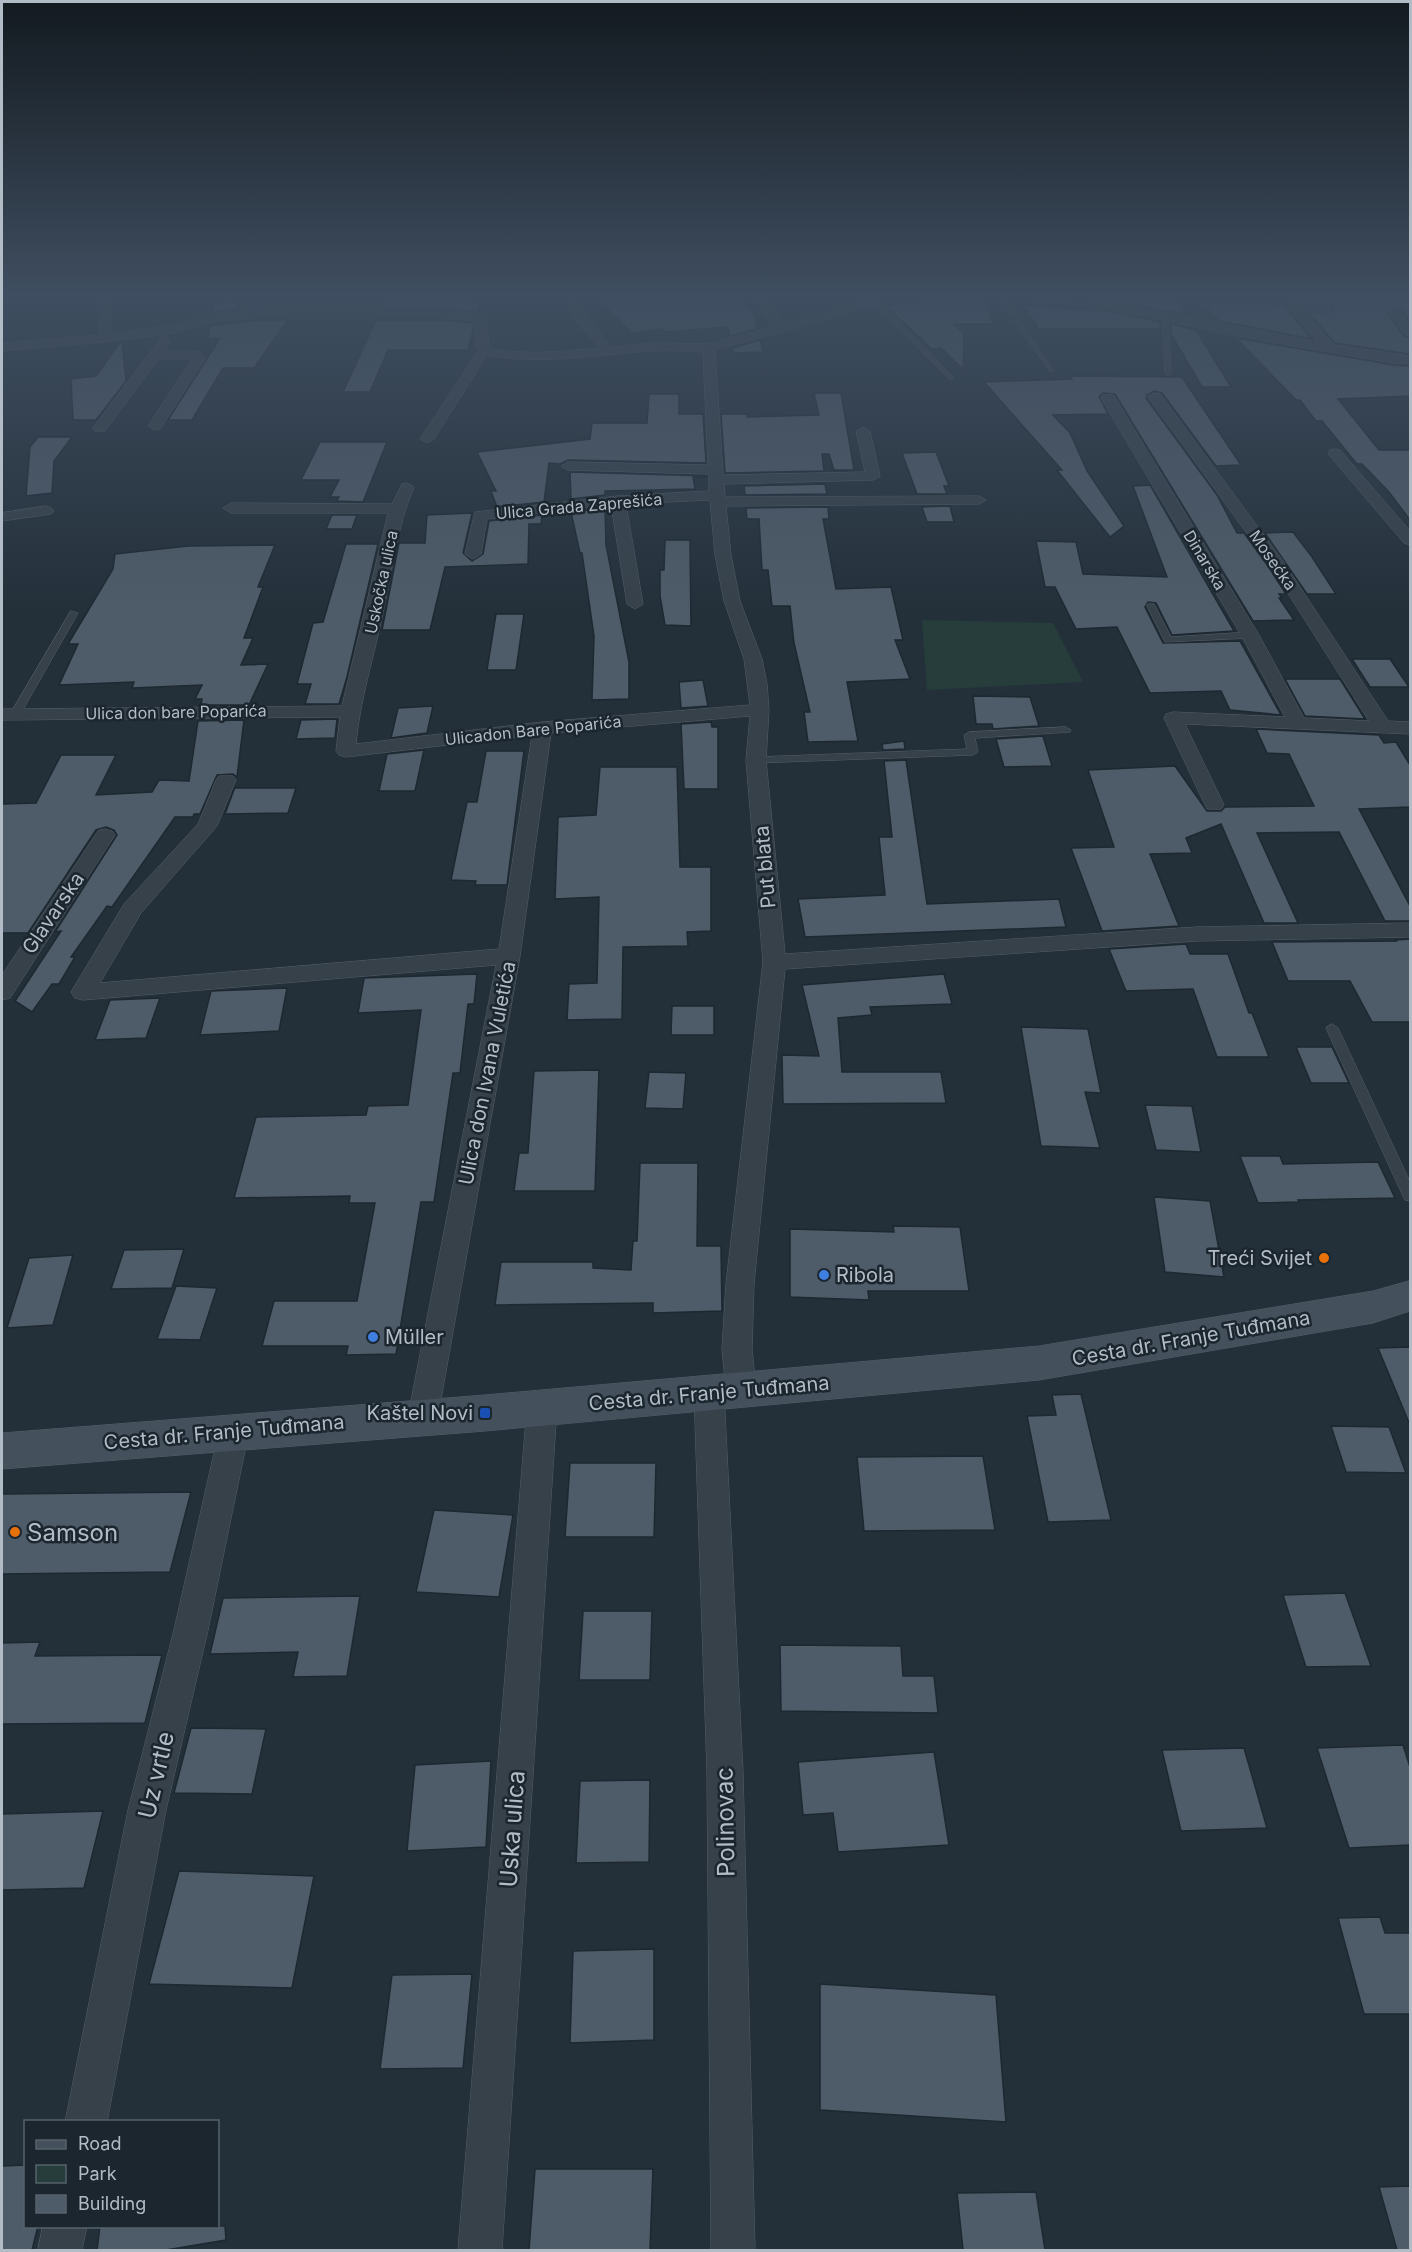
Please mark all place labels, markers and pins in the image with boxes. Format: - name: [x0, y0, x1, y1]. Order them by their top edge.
- place label: Treći Svijet: [1208, 1246, 1312, 1270]
- marker: Treći Svijet: [1317, 1251, 1331, 1265]
- place label: Ribola: [836, 1263, 894, 1287]
- marker: Ribola: [817, 1268, 831, 1282]
- place label: Müller: [385, 1325, 444, 1349]
- marker: Müller: [366, 1330, 380, 1344]
- place label: Kaštel Novi: [367, 1401, 473, 1425]
- marker: Kaštel Novi: [478, 1406, 492, 1420]
- place label: Samson: [27, 1518, 118, 1547]
- marker: Samson: [8, 1525, 22, 1539]

